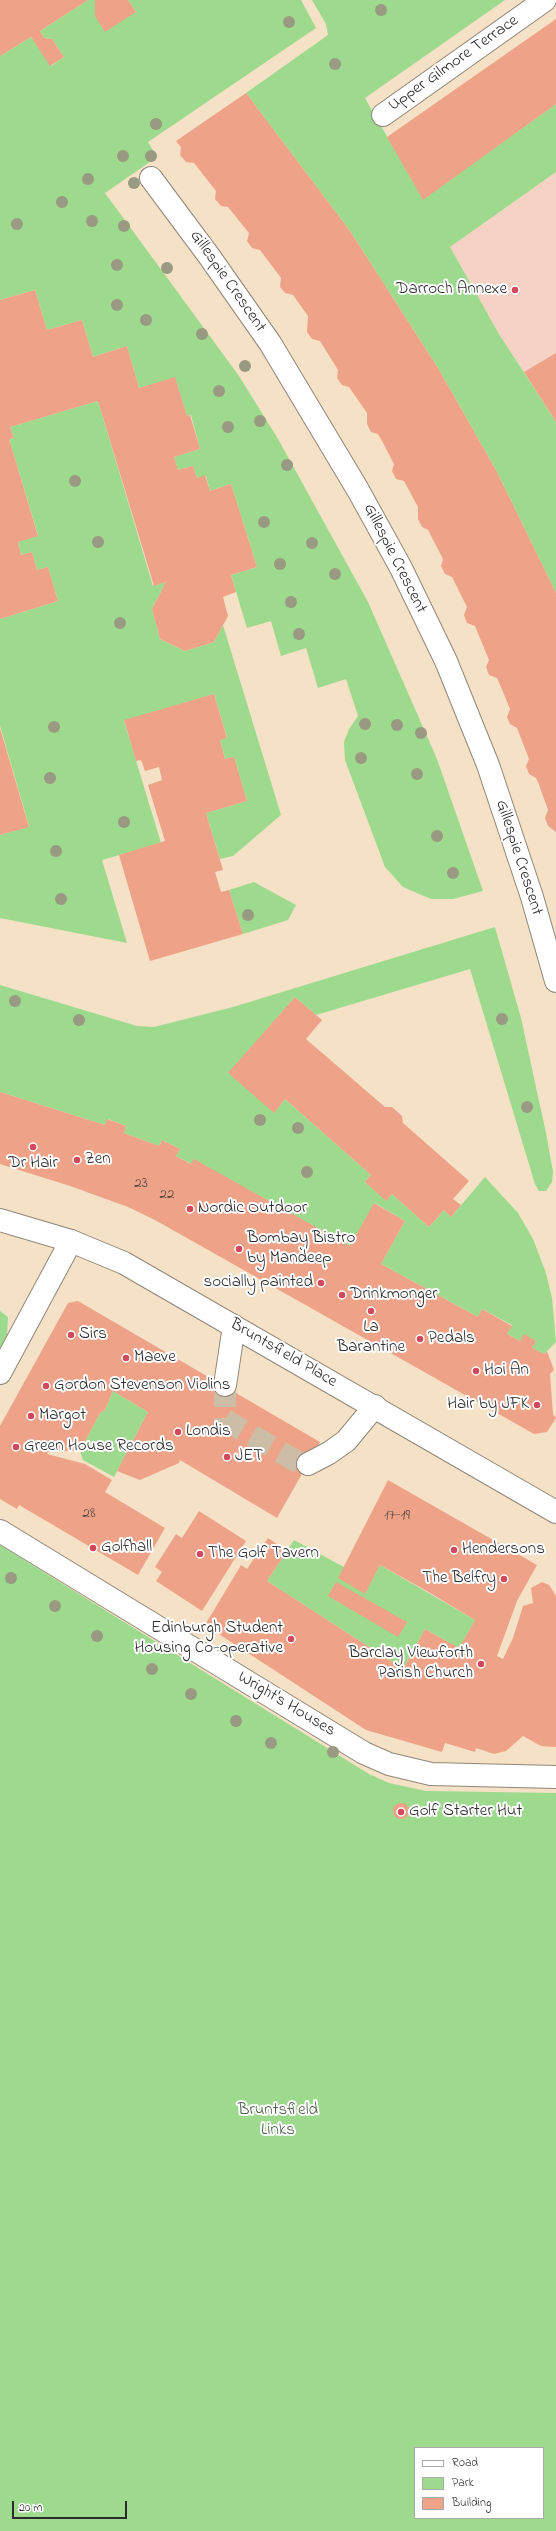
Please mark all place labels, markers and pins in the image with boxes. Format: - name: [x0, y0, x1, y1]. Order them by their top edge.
- place label: Darroch Annexe: [396, 280, 507, 300]
- marker: Darroch Annexe: [510, 285, 520, 295]
- marker: Dr Hair: [28, 1142, 38, 1152]
- place label: Zen: [85, 1150, 111, 1170]
- place label: Dr Hair: [8, 1154, 58, 1174]
- marker: Zen: [72, 1155, 82, 1165]
- place label: Nordic Outdoor: [198, 1199, 307, 1219]
- marker: Nordic Outdoor: [185, 1204, 195, 1214]
- place label: Bombay Bistro by Mandeep: [247, 1229, 355, 1269]
- marker: Bombay Bistro by Mandeep: [234, 1244, 244, 1254]
- place label: socially painted: [204, 1273, 313, 1293]
- marker: socially painted: [316, 1278, 326, 1288]
- place label: Drinkmonger: [350, 1285, 438, 1305]
- marker: Drinkmonger: [337, 1290, 347, 1300]
- marker: La Barantine: [366, 1306, 376, 1316]
- place label: La Barantine: [337, 1318, 405, 1358]
- place label: Sirs: [79, 1325, 107, 1345]
- place label: Pedals: [428, 1329, 475, 1349]
- marker: Sirs: [66, 1330, 76, 1340]
- marker: Pedals: [415, 1334, 425, 1344]
- place label: Maeve: [134, 1348, 176, 1368]
- marker: Maeve: [121, 1353, 131, 1363]
- place label: Hoi An: [484, 1361, 529, 1381]
- marker: Hoi An: [471, 1366, 481, 1376]
- place label: Gordon Stevenson Violins: [54, 1376, 230, 1396]
- marker: Gordon Stevenson Violins: [41, 1381, 51, 1391]
- place label: Hair by JFK: [447, 1395, 529, 1415]
- marker: Hair by JFK: [532, 1400, 542, 1410]
- place label: Margot: [39, 1406, 86, 1426]
- marker: Margot: [26, 1411, 36, 1421]
- place label: Londis: [186, 1422, 231, 1442]
- marker: Londis: [173, 1427, 183, 1437]
- place label: Green House Records: [24, 1437, 174, 1457]
- marker: Green House Records: [11, 1442, 21, 1452]
- place label: JET: [235, 1447, 263, 1467]
- marker: JET: [222, 1452, 232, 1462]
- place label: Golfhall: [101, 1538, 152, 1558]
- place label: Hendersons: [462, 1540, 545, 1560]
- marker: Golfhall: [88, 1543, 98, 1553]
- place label: The Golf Tavern: [208, 1544, 319, 1564]
- marker: Hendersons: [449, 1545, 459, 1555]
- marker: The Golf Tavern: [195, 1549, 205, 1559]
- place label: The Belfry: [422, 1569, 496, 1589]
- marker: The Belfry: [499, 1574, 509, 1584]
- place label: Edinburgh Student Housing Co-operative: [134, 1619, 283, 1659]
- marker: Edinburgh Student Housing Co-operative: [286, 1634, 296, 1644]
- place label: Barclay Viewforth Parish Church: [348, 1644, 473, 1684]
- marker: Barclay Viewforth Parish Church: [476, 1659, 486, 1669]
- place label: Golf Starter Hut: [409, 1802, 522, 1822]
- marker: Golf Starter Hut: [396, 1807, 406, 1817]

